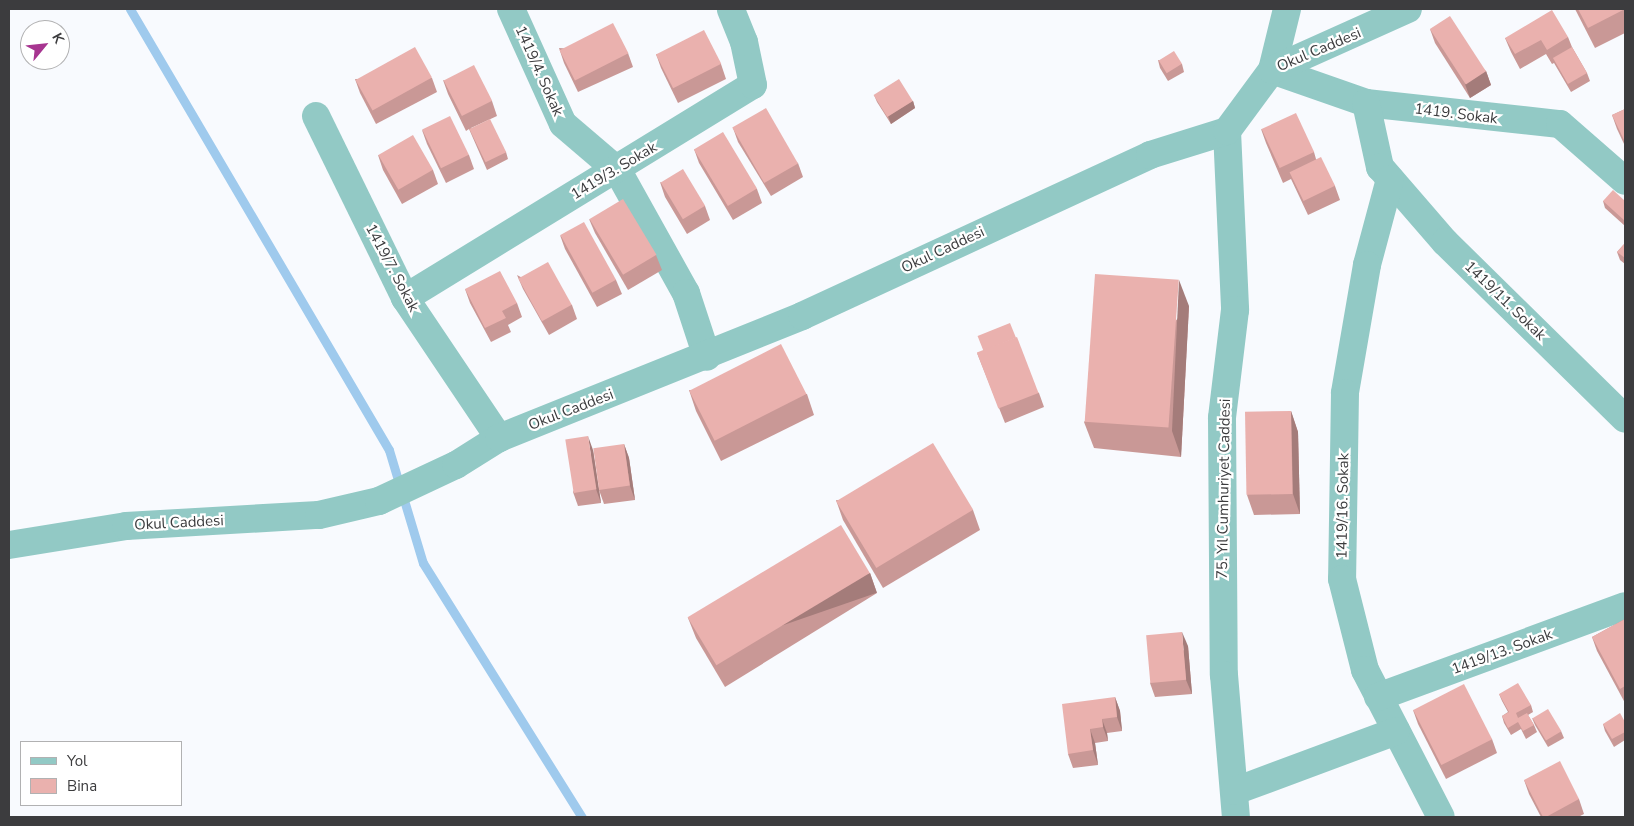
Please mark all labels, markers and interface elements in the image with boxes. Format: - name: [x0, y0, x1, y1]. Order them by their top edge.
- north arrow: [20, 20, 70, 70]
- street label: 1419/4. Sokak: [511, 23, 567, 119]
- street label: Okul Caddesi: [1274, 24, 1364, 76]
- text: K: [47, 30, 68, 47]
- street label: 1419. Sokak: [1413, 100, 1499, 128]
- street label: 1419/3. Sokak: [568, 138, 660, 204]
- street label: 1419/7. Sokak: [361, 221, 423, 315]
- street label: Okul Caddesi: [899, 223, 987, 277]
- street label: 1419/11. Sokak: [1461, 258, 1549, 344]
- street label: Okul Caddesi: [526, 386, 616, 434]
- street label: 75. Yıl Cumhuriyet Caddesi: [1213, 399, 1235, 579]
- street label: 1419/16. Sokak: [1333, 453, 1353, 559]
- street label: Okul Caddesi: [134, 512, 224, 534]
- street label: 1419/13. Sokak: [1449, 625, 1555, 679]
- legend: [20, 741, 182, 806]
- text: Yol: [67, 751, 88, 771]
- text: Bina: [67, 776, 97, 796]

